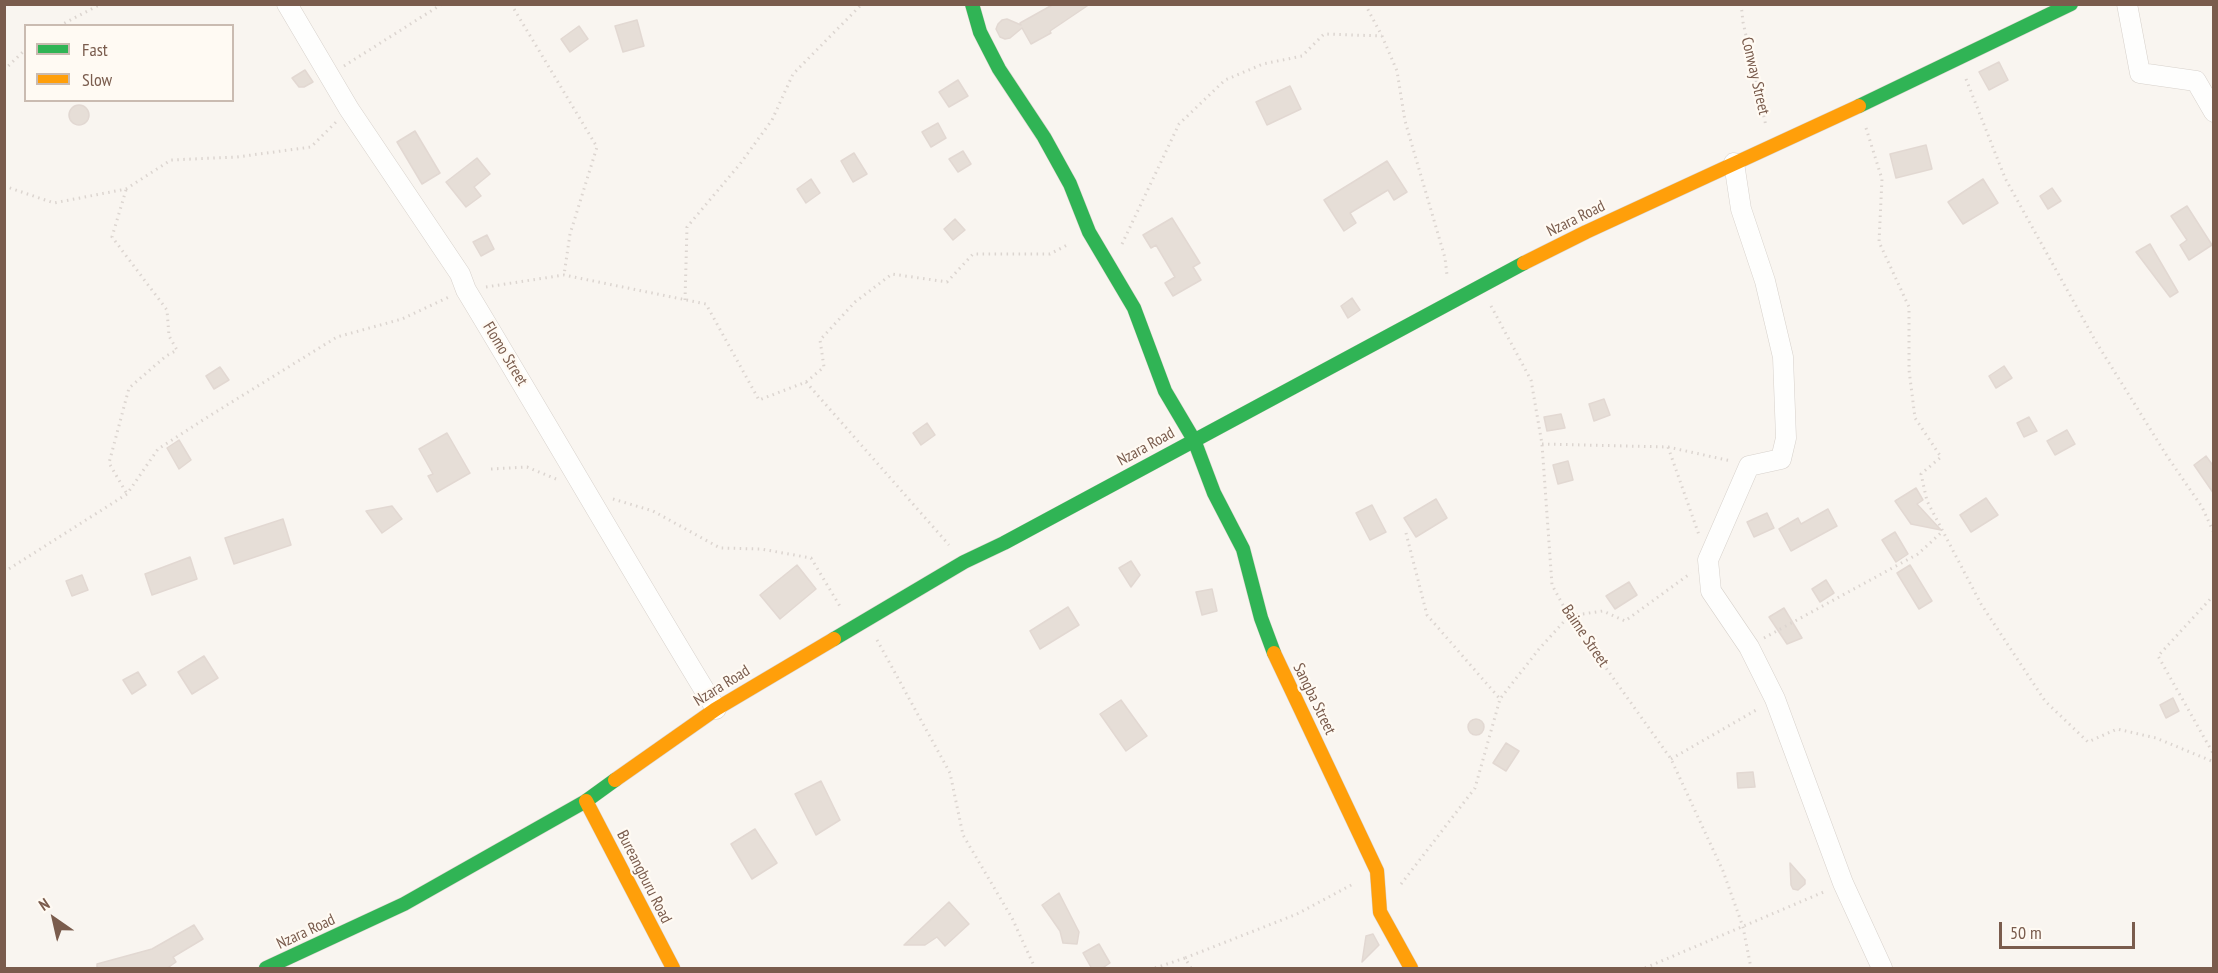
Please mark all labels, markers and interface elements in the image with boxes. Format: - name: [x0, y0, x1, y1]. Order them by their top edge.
- legend: [24, 24, 234, 102]
- street label: Conway Street: [1737, 35, 1773, 117]
- text: Fast: [82, 38, 108, 61]
- text: Slow: [82, 68, 112, 91]
- street label: Nzara Road: [1544, 197, 1608, 241]
- street label: Flomo Street: [478, 319, 532, 389]
- street label: Nzara Road: [1114, 424, 1178, 470]
- street label: Baime Street: [1557, 601, 1613, 671]
- street label: Sangba Street: [1288, 660, 1340, 738]
- street label: Nzara Road: [691, 661, 753, 711]
- street label: Bureangburu Road: [612, 827, 676, 927]
- north arrow: [24, 889, 84, 949]
- text: N: [35, 893, 53, 915]
- street label: Nzara Road: [274, 910, 338, 954]
- scale bar: [2002, 910, 2138, 948]
- text: 50 m: [2010, 921, 2042, 944]

